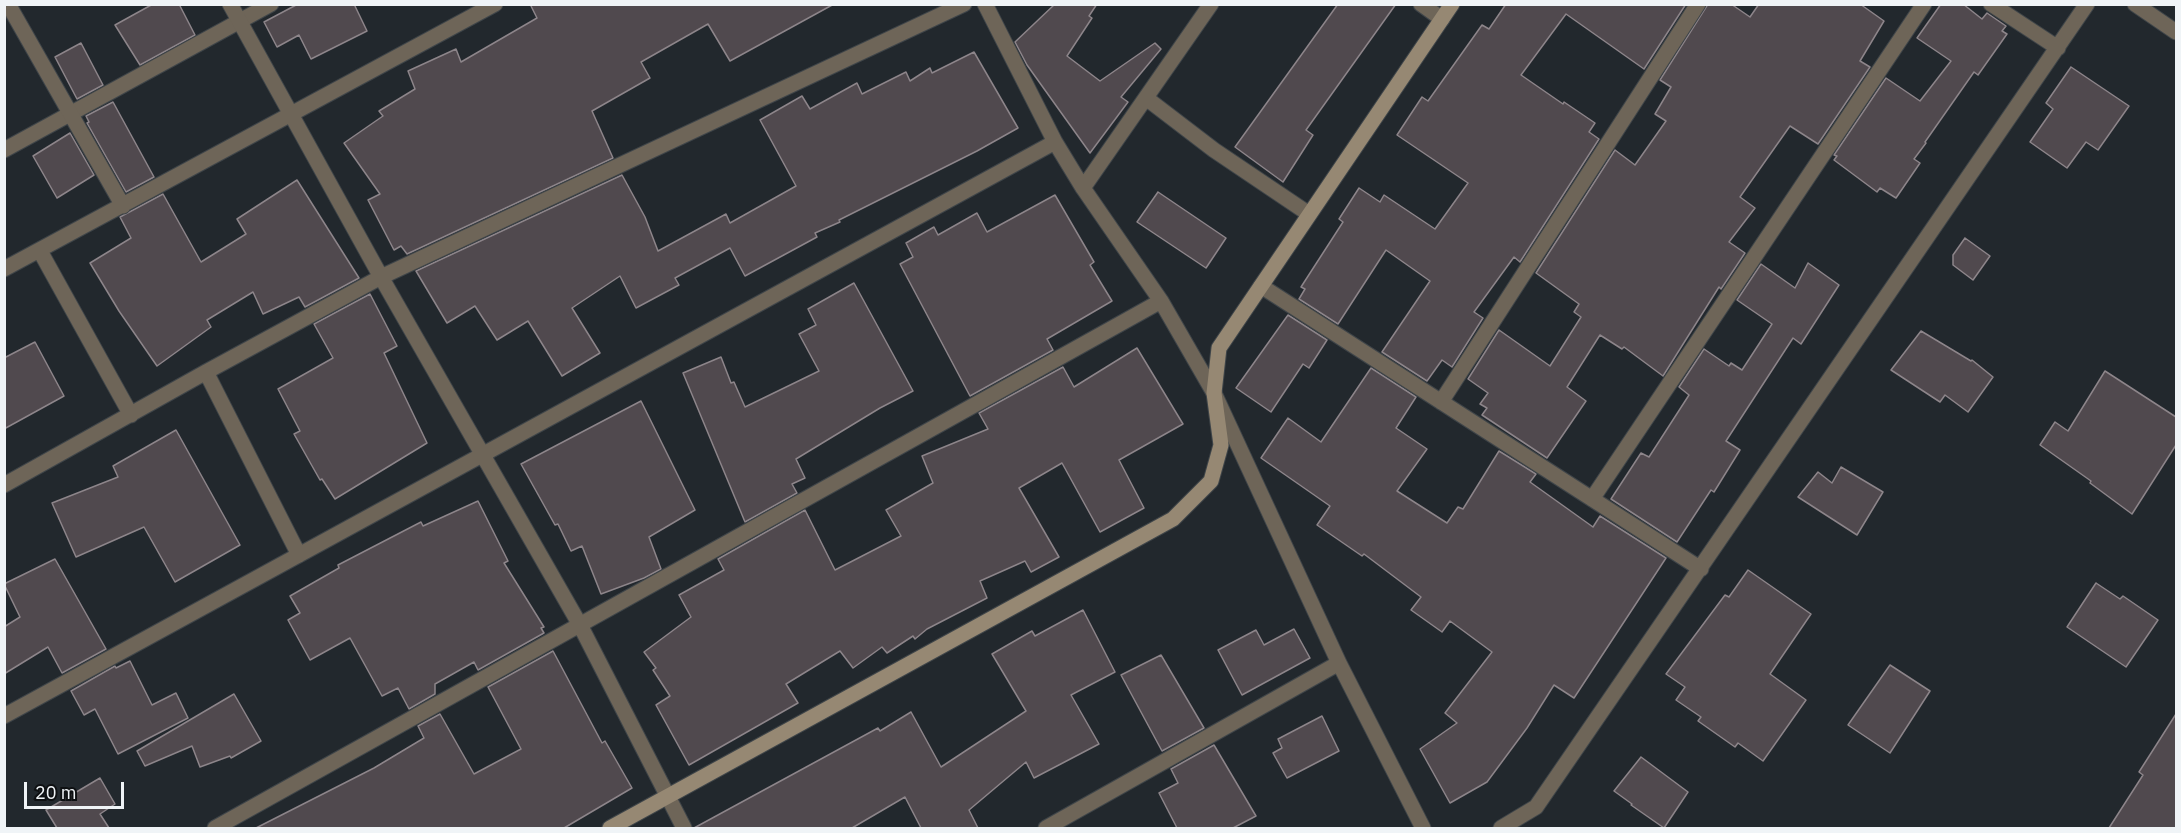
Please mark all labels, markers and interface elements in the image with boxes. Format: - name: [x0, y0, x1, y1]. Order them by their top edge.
- scale bar: [27, 770, 128, 808]
- text: 20 m: [35, 781, 77, 804]

